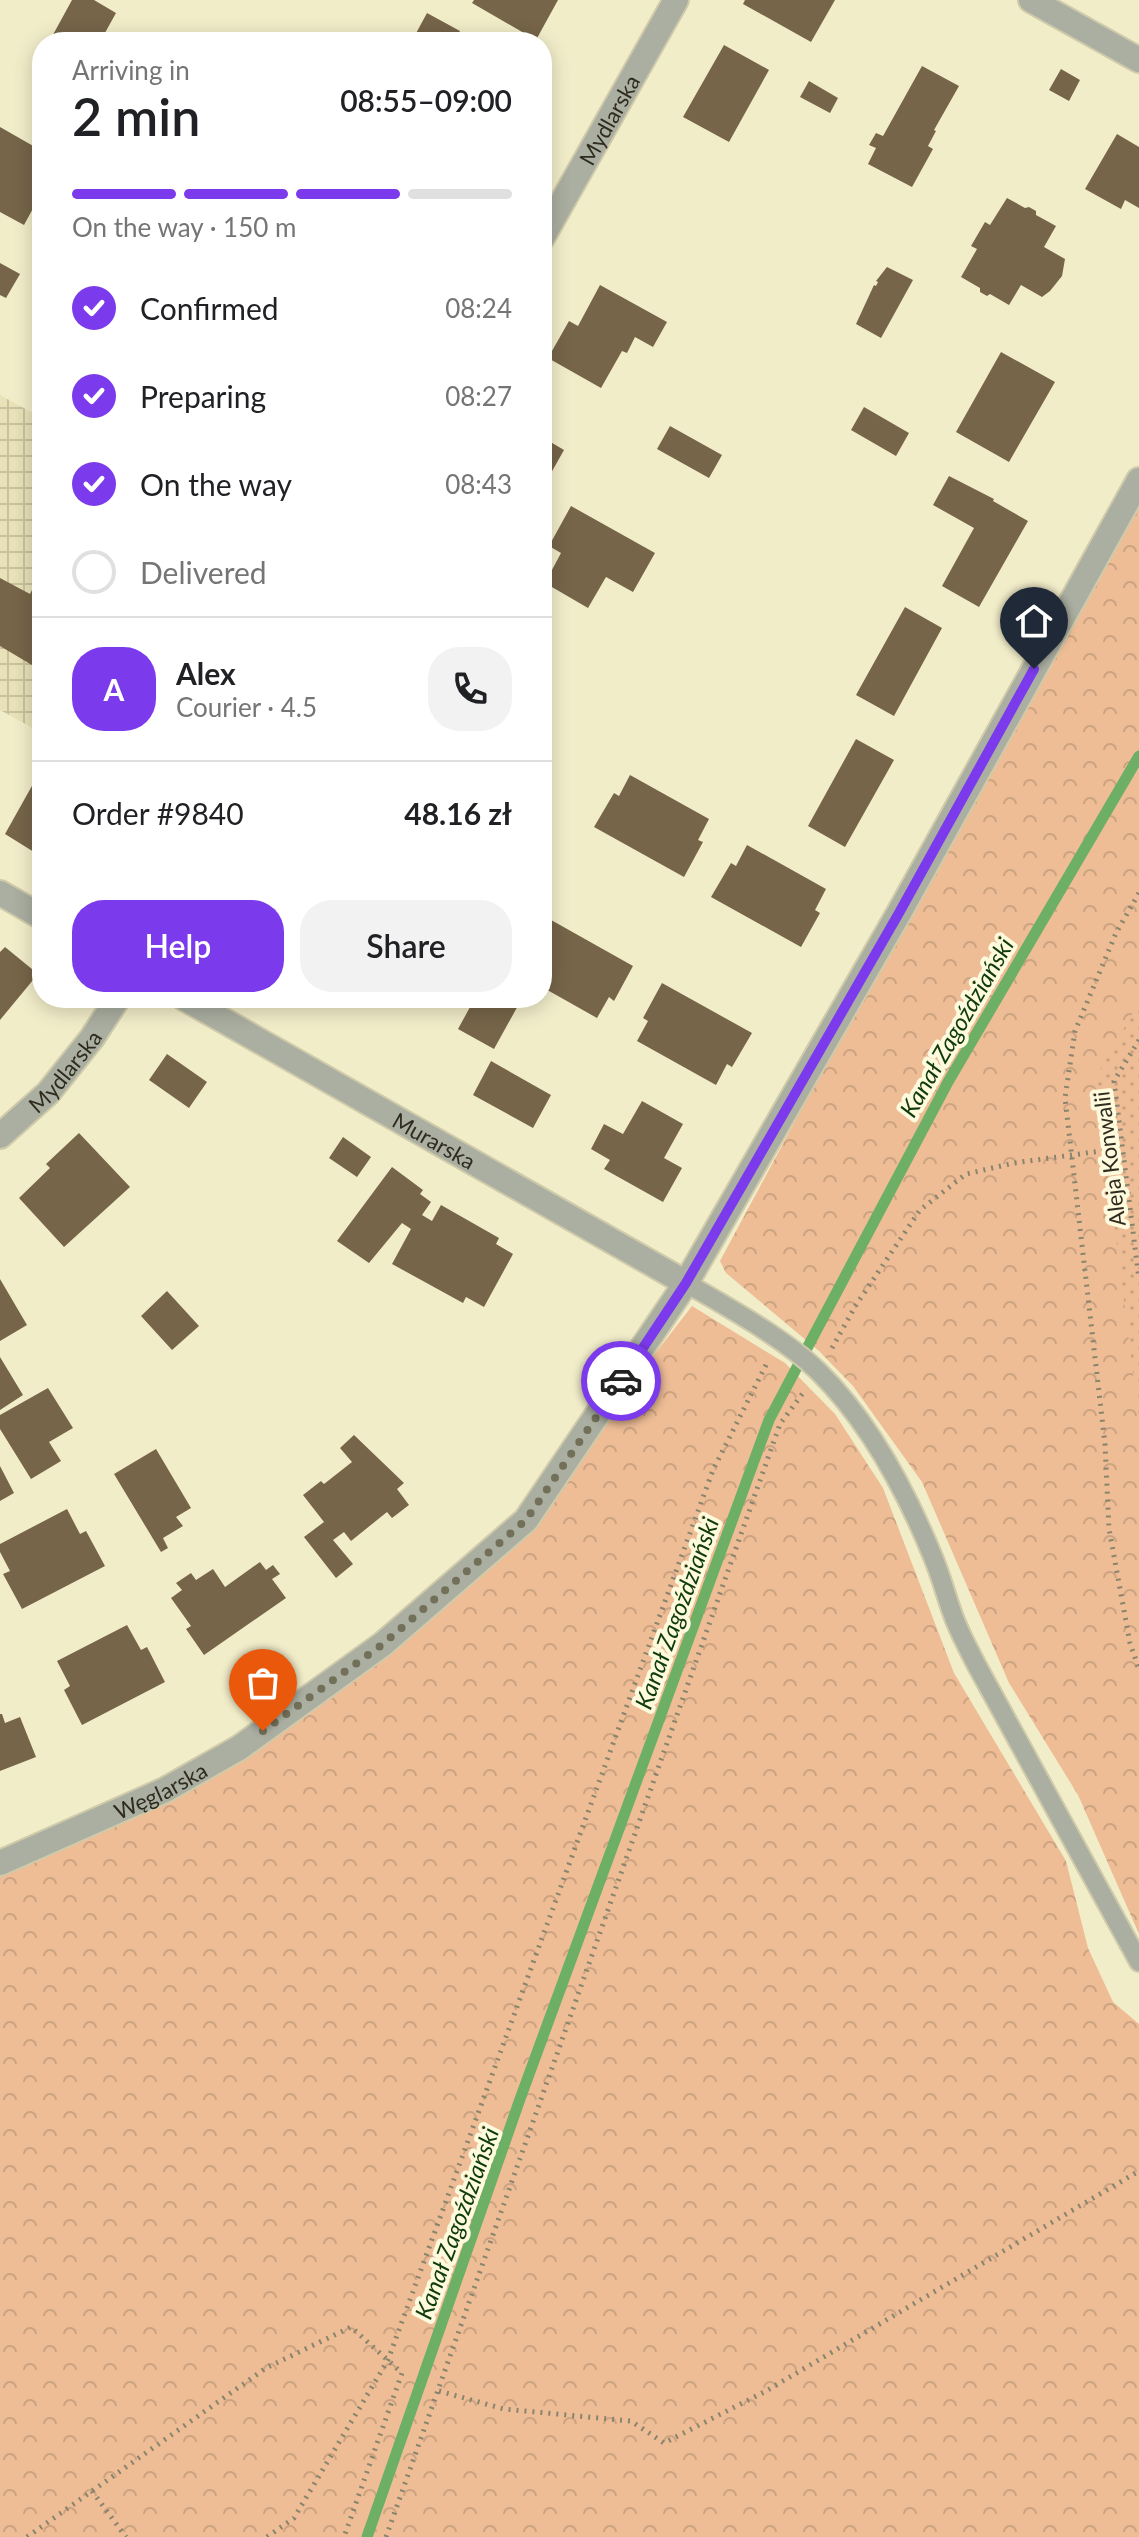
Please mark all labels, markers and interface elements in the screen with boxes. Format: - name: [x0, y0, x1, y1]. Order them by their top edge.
- text: Arriving in: [72, 54, 190, 86]
- street label: Mydlarska: [573, 70, 645, 169]
- text: 08:55–09:00: [340, 82, 512, 118]
- text: 2 min: [72, 85, 200, 147]
- text: On the way · 150 m: [72, 211, 296, 243]
- icon: check: [72, 286, 116, 330]
- text: Confirmed: [140, 290, 279, 326]
- text: 08:24: [445, 292, 512, 324]
- icon: check: [72, 374, 116, 418]
- text: Preparing: [140, 378, 266, 414]
- text: 08:27: [445, 380, 512, 412]
- icon: check: [72, 462, 116, 506]
- text: On the way: [140, 466, 292, 502]
- text: 08:43: [445, 468, 512, 500]
- text: Delivered: [140, 554, 267, 590]
- pin: [1000, 587, 1068, 669]
- icon: home: [1012, 599, 1056, 643]
- button: phone: [428, 647, 512, 731]
- text: Alex: [176, 655, 236, 691]
- text: A: [104, 671, 124, 707]
- text: Courier · 4.5: [176, 691, 317, 723]
- text: Order #9840: [72, 795, 244, 831]
- text: 48.16 zł: [404, 795, 512, 831]
- button: Help: [72, 900, 284, 992]
- button: Share: [300, 900, 512, 992]
- water label: Kanał Zagoździański: [893, 932, 1019, 1122]
- street label: Mydlarska: [23, 1025, 107, 1118]
- street label: Aleja Konwalii: [1087, 1090, 1131, 1228]
- street label: Murarska: [388, 1106, 481, 1174]
- courier: [581, 1341, 661, 1421]
- icon: car: [599, 1359, 643, 1403]
- water label: Kanał Zagoździański: [628, 1513, 724, 1713]
- pin: [229, 1649, 297, 1731]
- icon: bag: [241, 1661, 285, 1705]
- street label: Węglarska: [110, 1756, 211, 1824]
- water label: Kanał Zagoździański: [408, 2123, 504, 2323]

